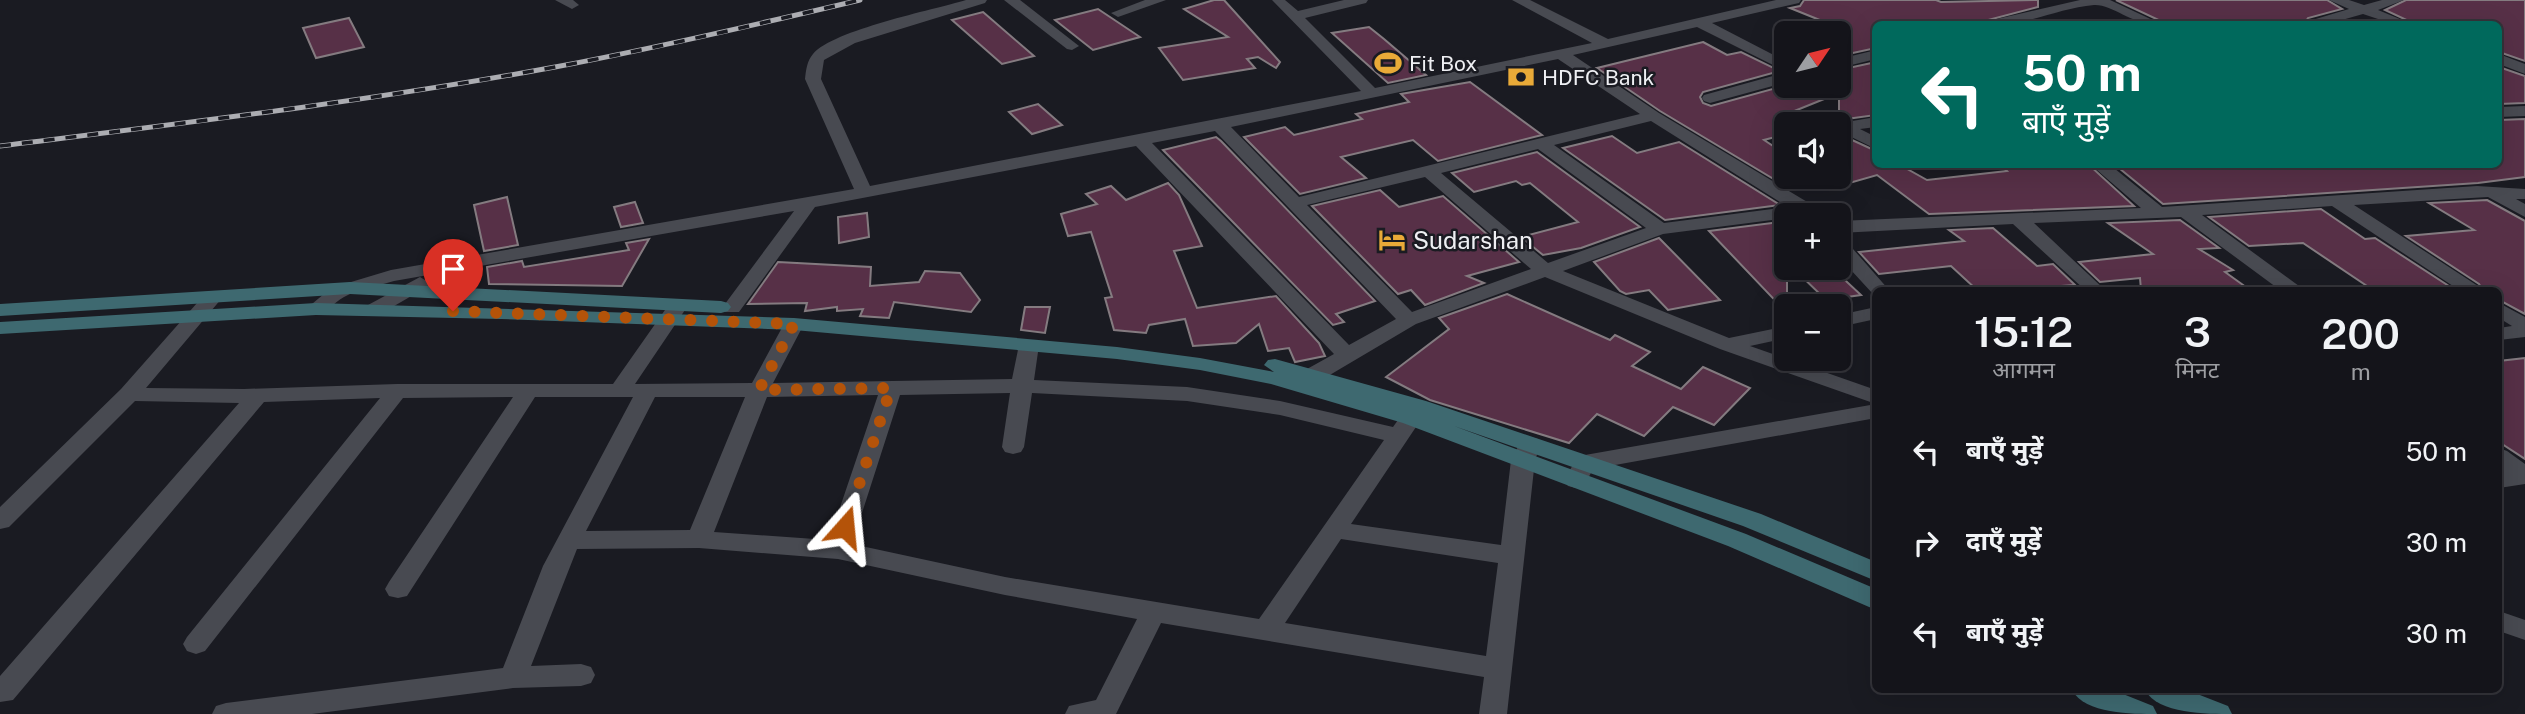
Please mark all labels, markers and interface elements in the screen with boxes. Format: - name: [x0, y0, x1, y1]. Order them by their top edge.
- north arrow: [1774, 21, 1852, 98]
- map controls: [1774, 21, 1851, 371]
- text: 50 m: [2022, 44, 2142, 102]
- sports icon: Fit Box: [1373, 48, 1403, 78]
- icon: left: [1907, 49, 1998, 140]
- place label: Fit Box: [1409, 51, 1477, 76]
- bank icon: HDFC Bank: [1506, 62, 1536, 92]
- place label: HDFC Bank: [1542, 65, 1654, 90]
- text: बाएँ मुड़ें: [2022, 103, 2110, 140]
- button: sound: [1774, 112, 1851, 189]
- button: +: [1774, 203, 1851, 280]
- hotel icon: Sudarshan: [1377, 225, 1407, 255]
- place label: Sudarshan: [1413, 226, 1533, 254]
- pin: [423, 239, 483, 311]
- icon: arrive: [434, 250, 472, 288]
- button: −: [1774, 294, 1851, 371]
- text: 15:12: [1974, 307, 2073, 356]
- text: 3: [2184, 307, 2211, 356]
- text: 200: [2321, 309, 2400, 358]
- text: आगमन: [1992, 356, 2055, 383]
- text: मिनट: [2175, 356, 2219, 383]
- text: m: [2351, 358, 2371, 385]
- icon: left: [1907, 433, 1945, 471]
- text: बाएँ मुड़ें: [1966, 434, 2043, 465]
- text: 50 m: [2406, 436, 2467, 467]
- position arrow: [808, 490, 882, 564]
- icon: right: [1907, 524, 1945, 562]
- text: दाएँ मुड़ें: [1966, 525, 2042, 556]
- text: 30 m: [2406, 527, 2467, 558]
- icon: left: [1907, 615, 1945, 653]
- text: बाएँ मुड़ें: [1966, 616, 2043, 647]
- text: 30 m: [2406, 618, 2467, 649]

